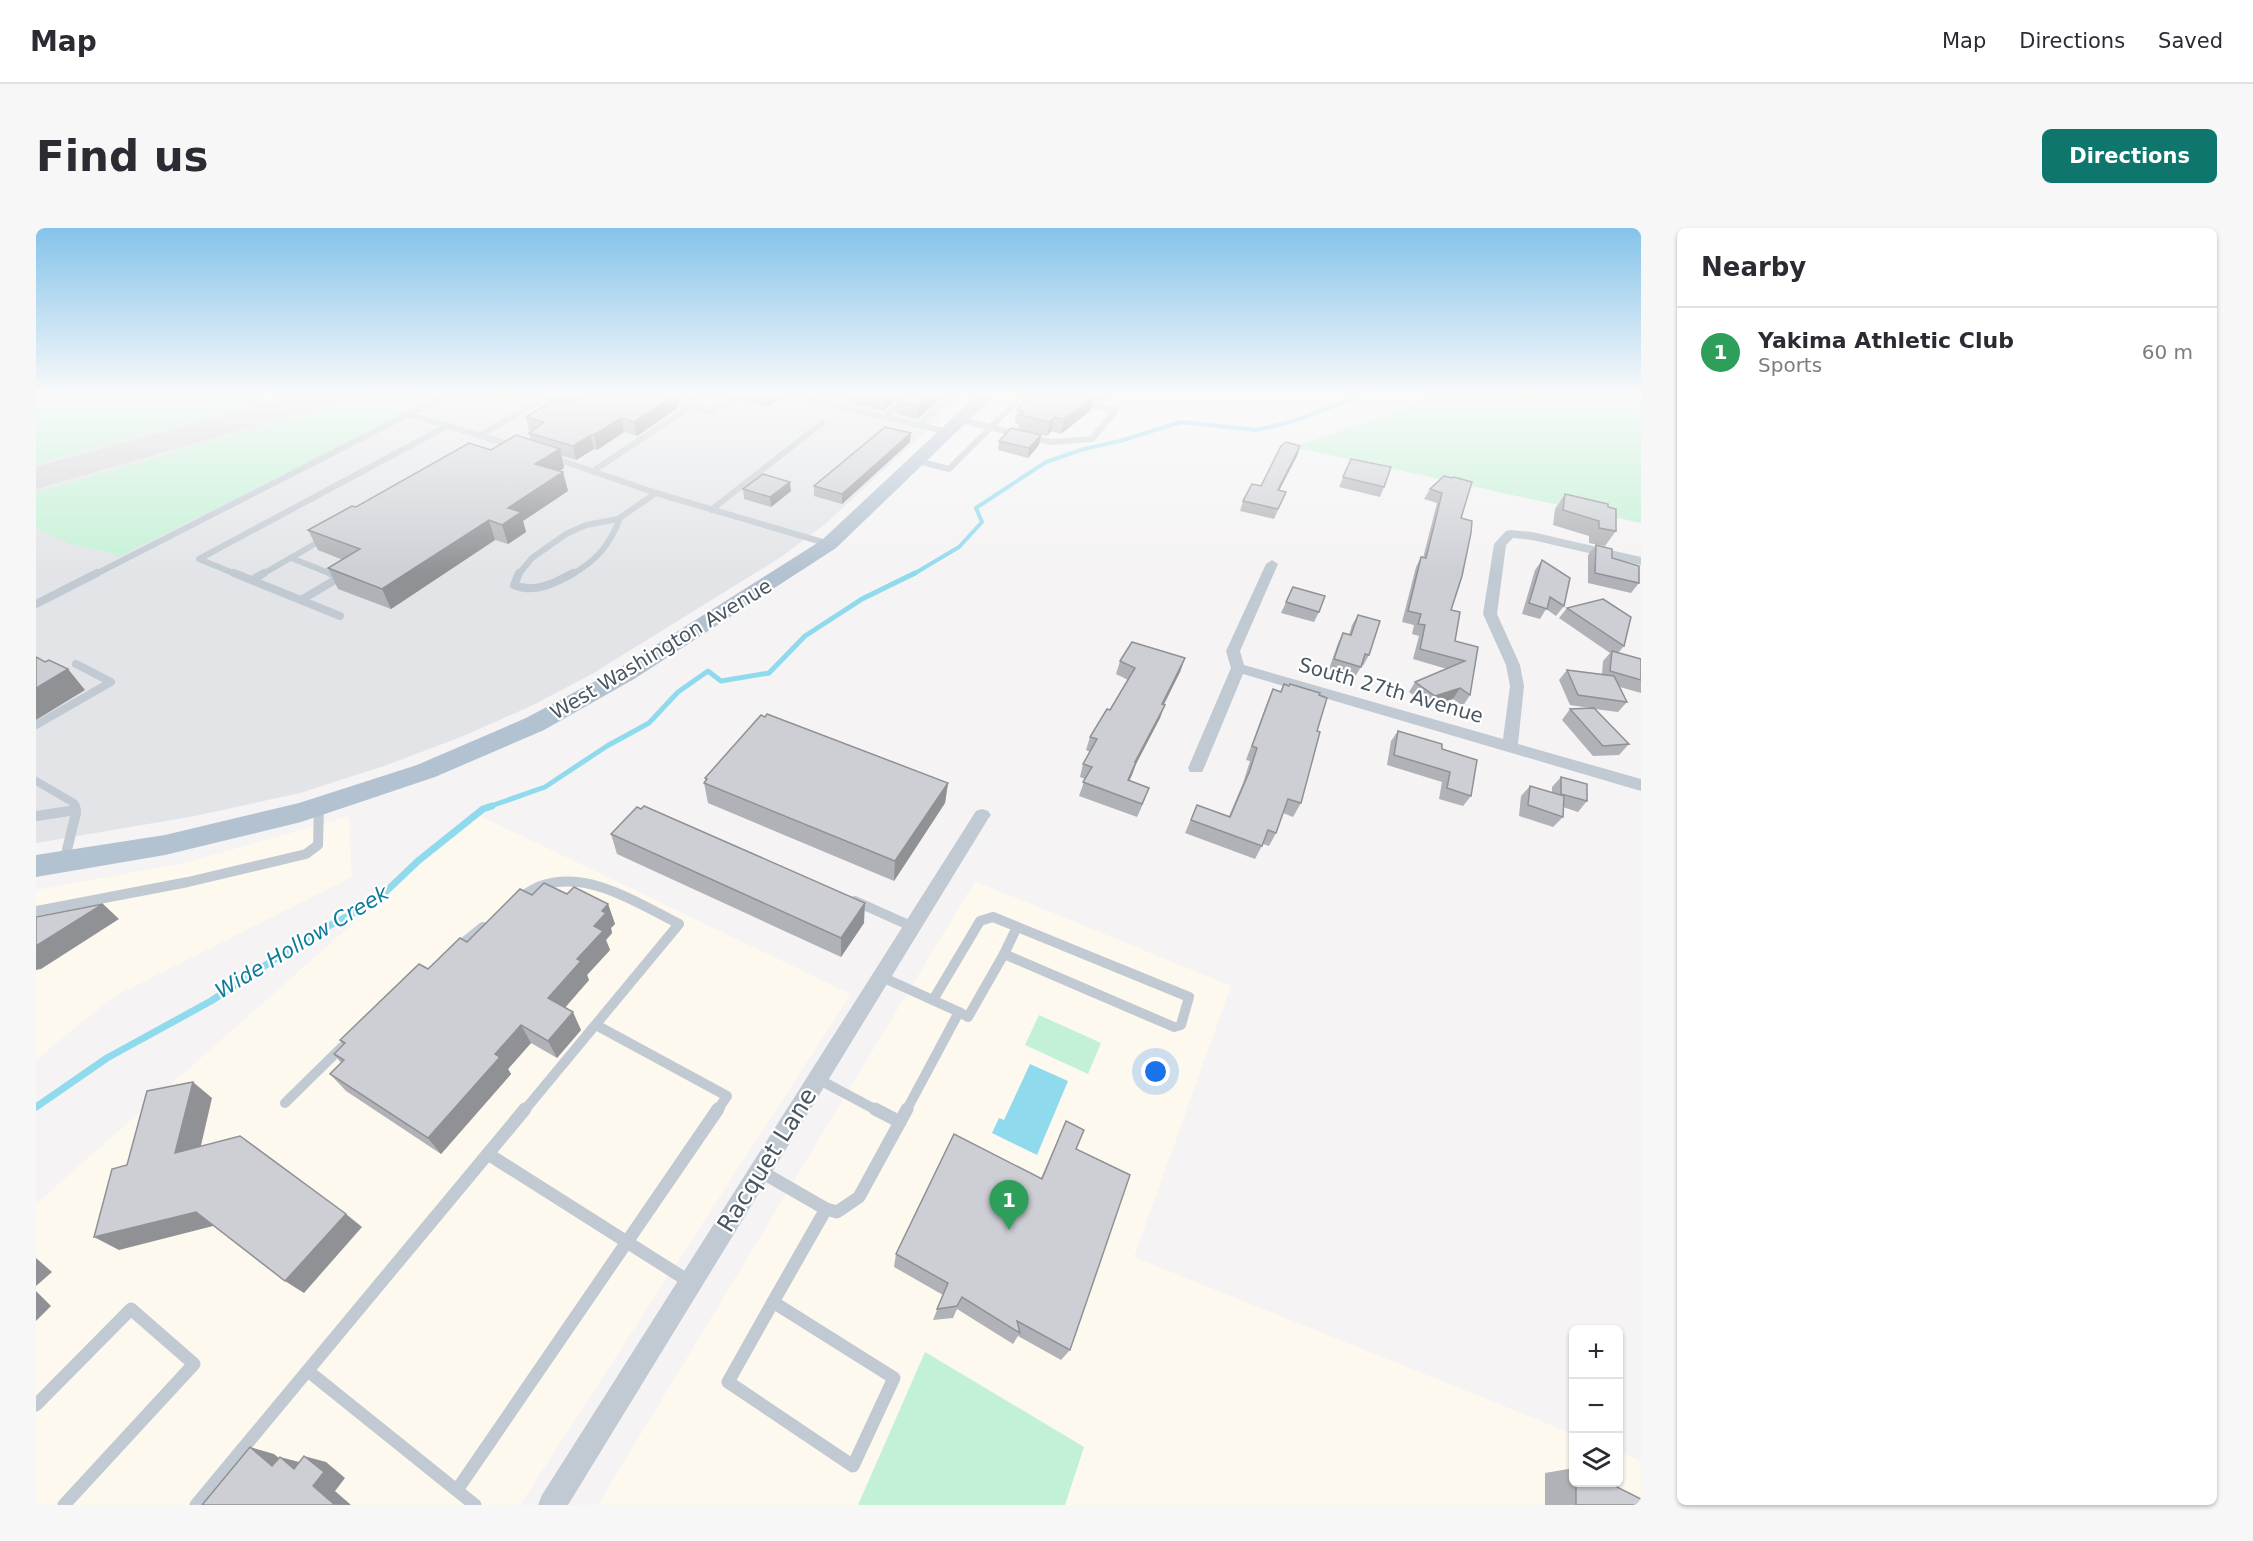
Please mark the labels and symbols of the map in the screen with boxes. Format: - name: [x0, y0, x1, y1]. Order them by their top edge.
- street label: West Washington Avenue: [546, 573, 776, 725]
- street label: South 27th Avenue: [1296, 652, 1486, 728]
- water label: Wide Hollow Creek: [211, 880, 394, 1003]
- your location: [1141, 1057, 1170, 1086]
- street label: Racquet Lane: [712, 1083, 822, 1237]
- pin: 1: [990, 1180, 1028, 1230]

